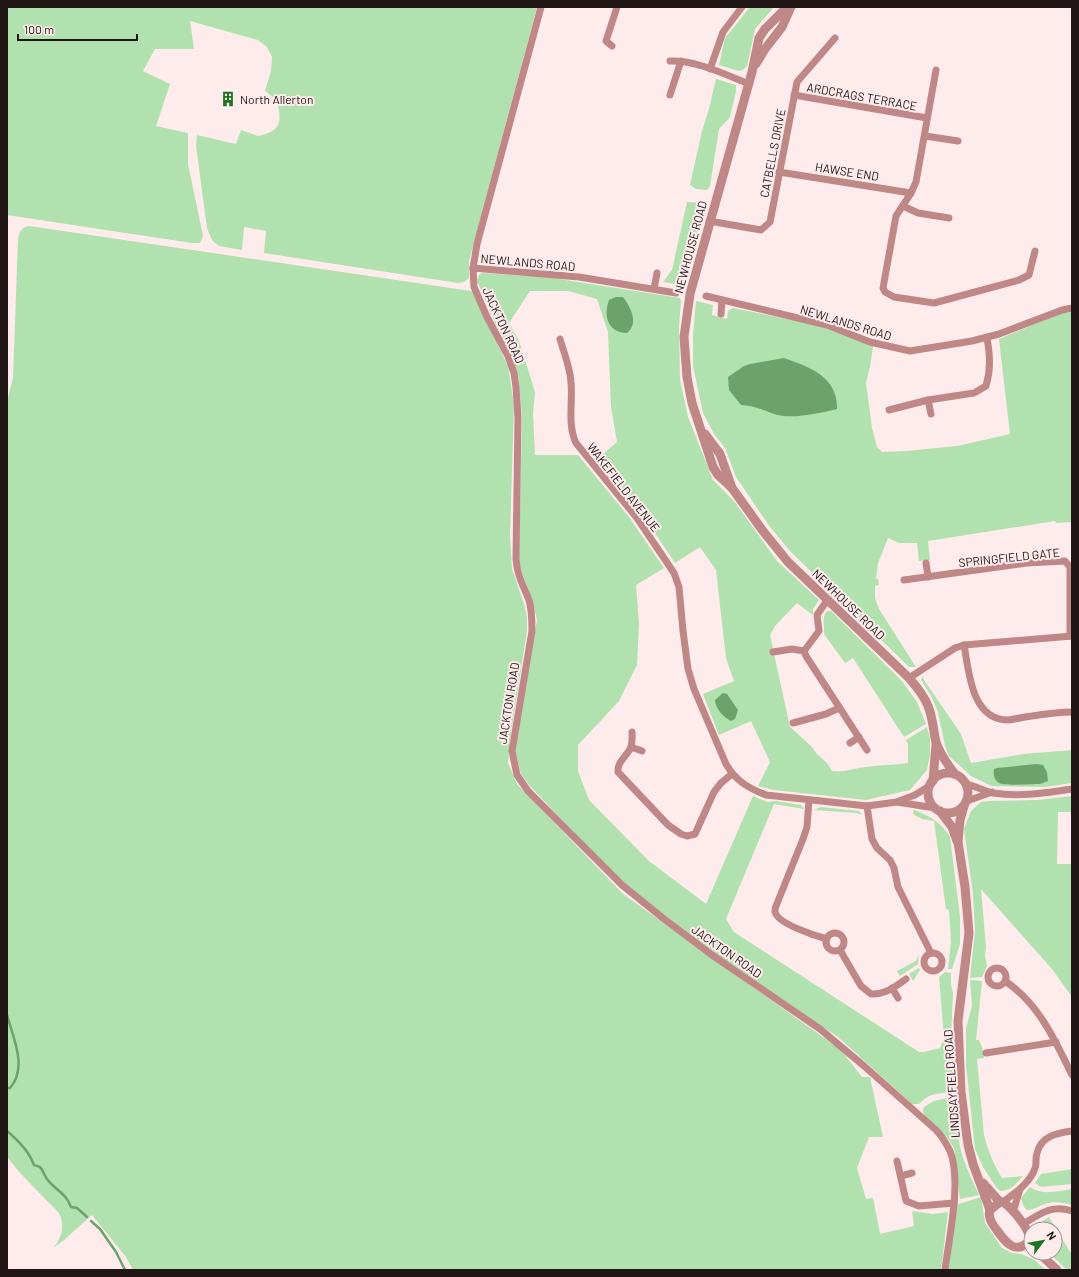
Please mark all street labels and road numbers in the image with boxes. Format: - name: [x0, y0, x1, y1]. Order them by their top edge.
- street label: ARDCRAGS TERRACE: [806, 79, 918, 113]
- street label: CATBELLS DRIVE: [756, 107, 788, 199]
- street label: HAWSE END: [814, 159, 880, 183]
- street label: NEWHOUSE ROAD: [671, 199, 709, 295]
- street label: NEWLANDS ROAD: [480, 251, 576, 273]
- street label: JACKTON ROAD: [480, 285, 528, 365]
- street label: NEWLANDS ROAD: [799, 301, 893, 343]
- street label: WAKEFIELD AVENUE: [585, 440, 663, 534]
- street label: SPRINGFIELD GATE: [958, 545, 1060, 569]
- street label: NEWHOUSE ROAD: [810, 566, 888, 642]
- street label: JACKTON ROAD: [495, 661, 521, 745]
- street label: JACKTON ROAD: [689, 922, 765, 980]
- street label: LINDSAYFIELD ROAD: [940, 1029, 962, 1139]

